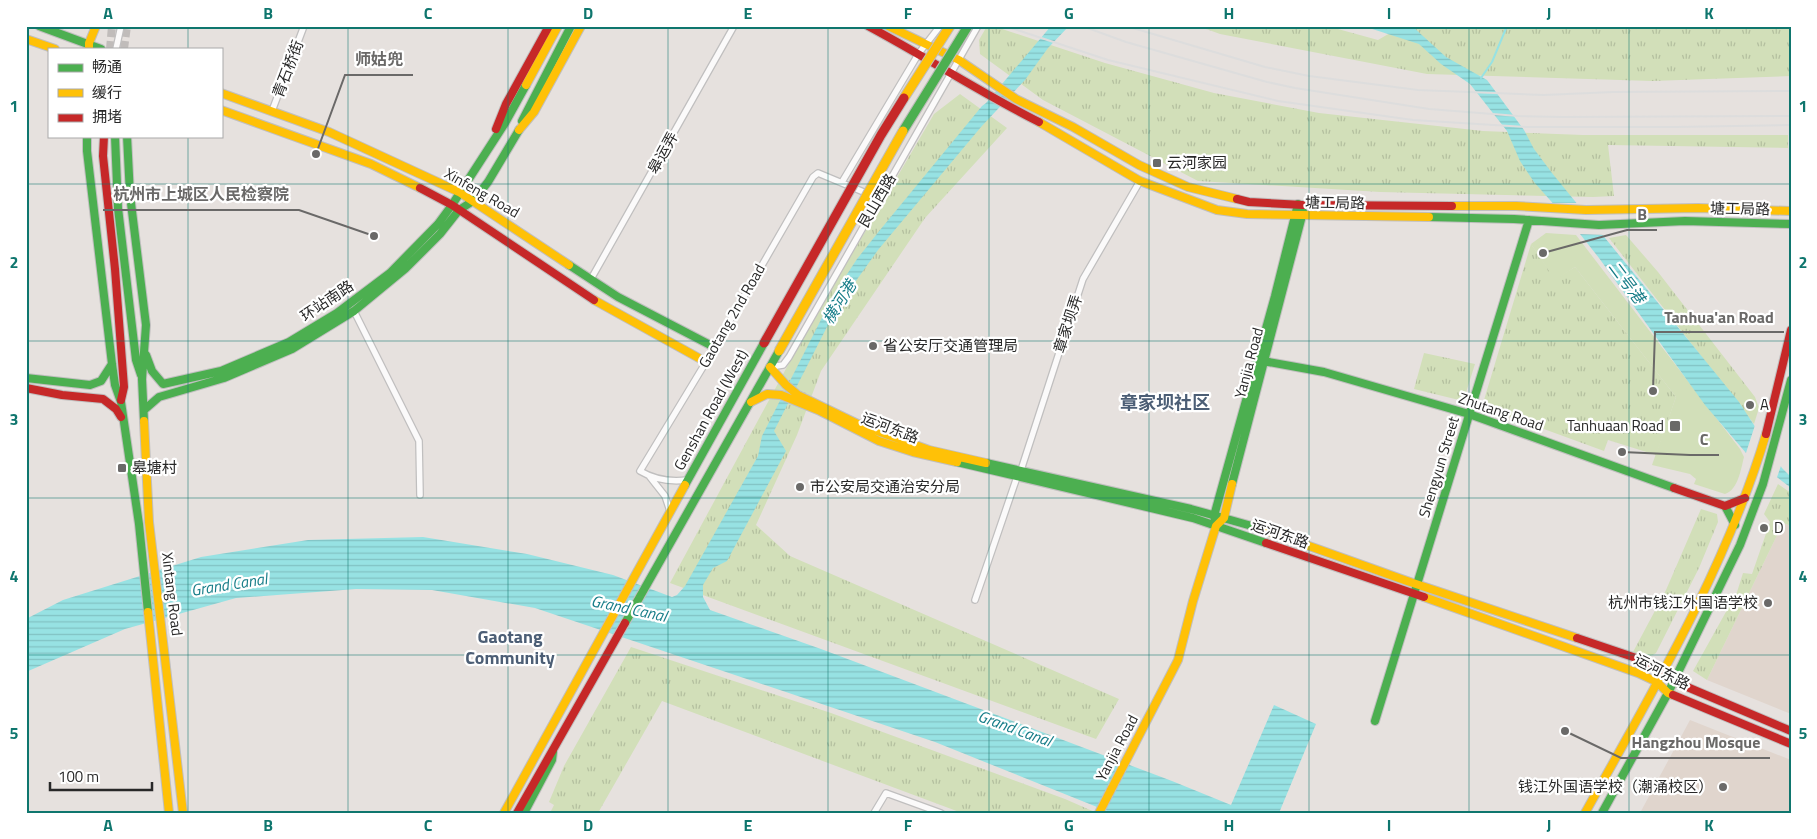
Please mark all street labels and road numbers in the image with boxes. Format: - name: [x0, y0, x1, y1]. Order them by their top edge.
- street label: 青石桥街: [266, 37, 309, 101]
- street label: 皋运弄: [642, 127, 684, 178]
- street label: Xinfeng Road: [440, 162, 524, 223]
- street label: 艮山西路: [852, 169, 902, 232]
- street label: 塘工局路: [1305, 190, 1365, 215]
- street label: 塘工局路: [1710, 196, 1770, 221]
- street label: Gaotang 2nd Road: [692, 259, 771, 372]
- street label: 环站南路: [295, 274, 358, 327]
- street label: 章家坝弄: [1047, 292, 1088, 356]
- street label: Yanjia Road: [1228, 325, 1269, 401]
- street label: Genshan Road (West): [668, 345, 753, 474]
- street label: Zhutang Road: [1456, 386, 1547, 437]
- street label: 运河东路: [858, 406, 922, 449]
- street label: Shengyun Street: [1412, 413, 1465, 520]
- street label: 运河东路: [1248, 513, 1312, 554]
- street label: Xintang Road: [156, 551, 189, 637]
- street label: 运河东路: [1630, 648, 1694, 695]
- street label: Yanjia Road: [1089, 710, 1144, 785]

